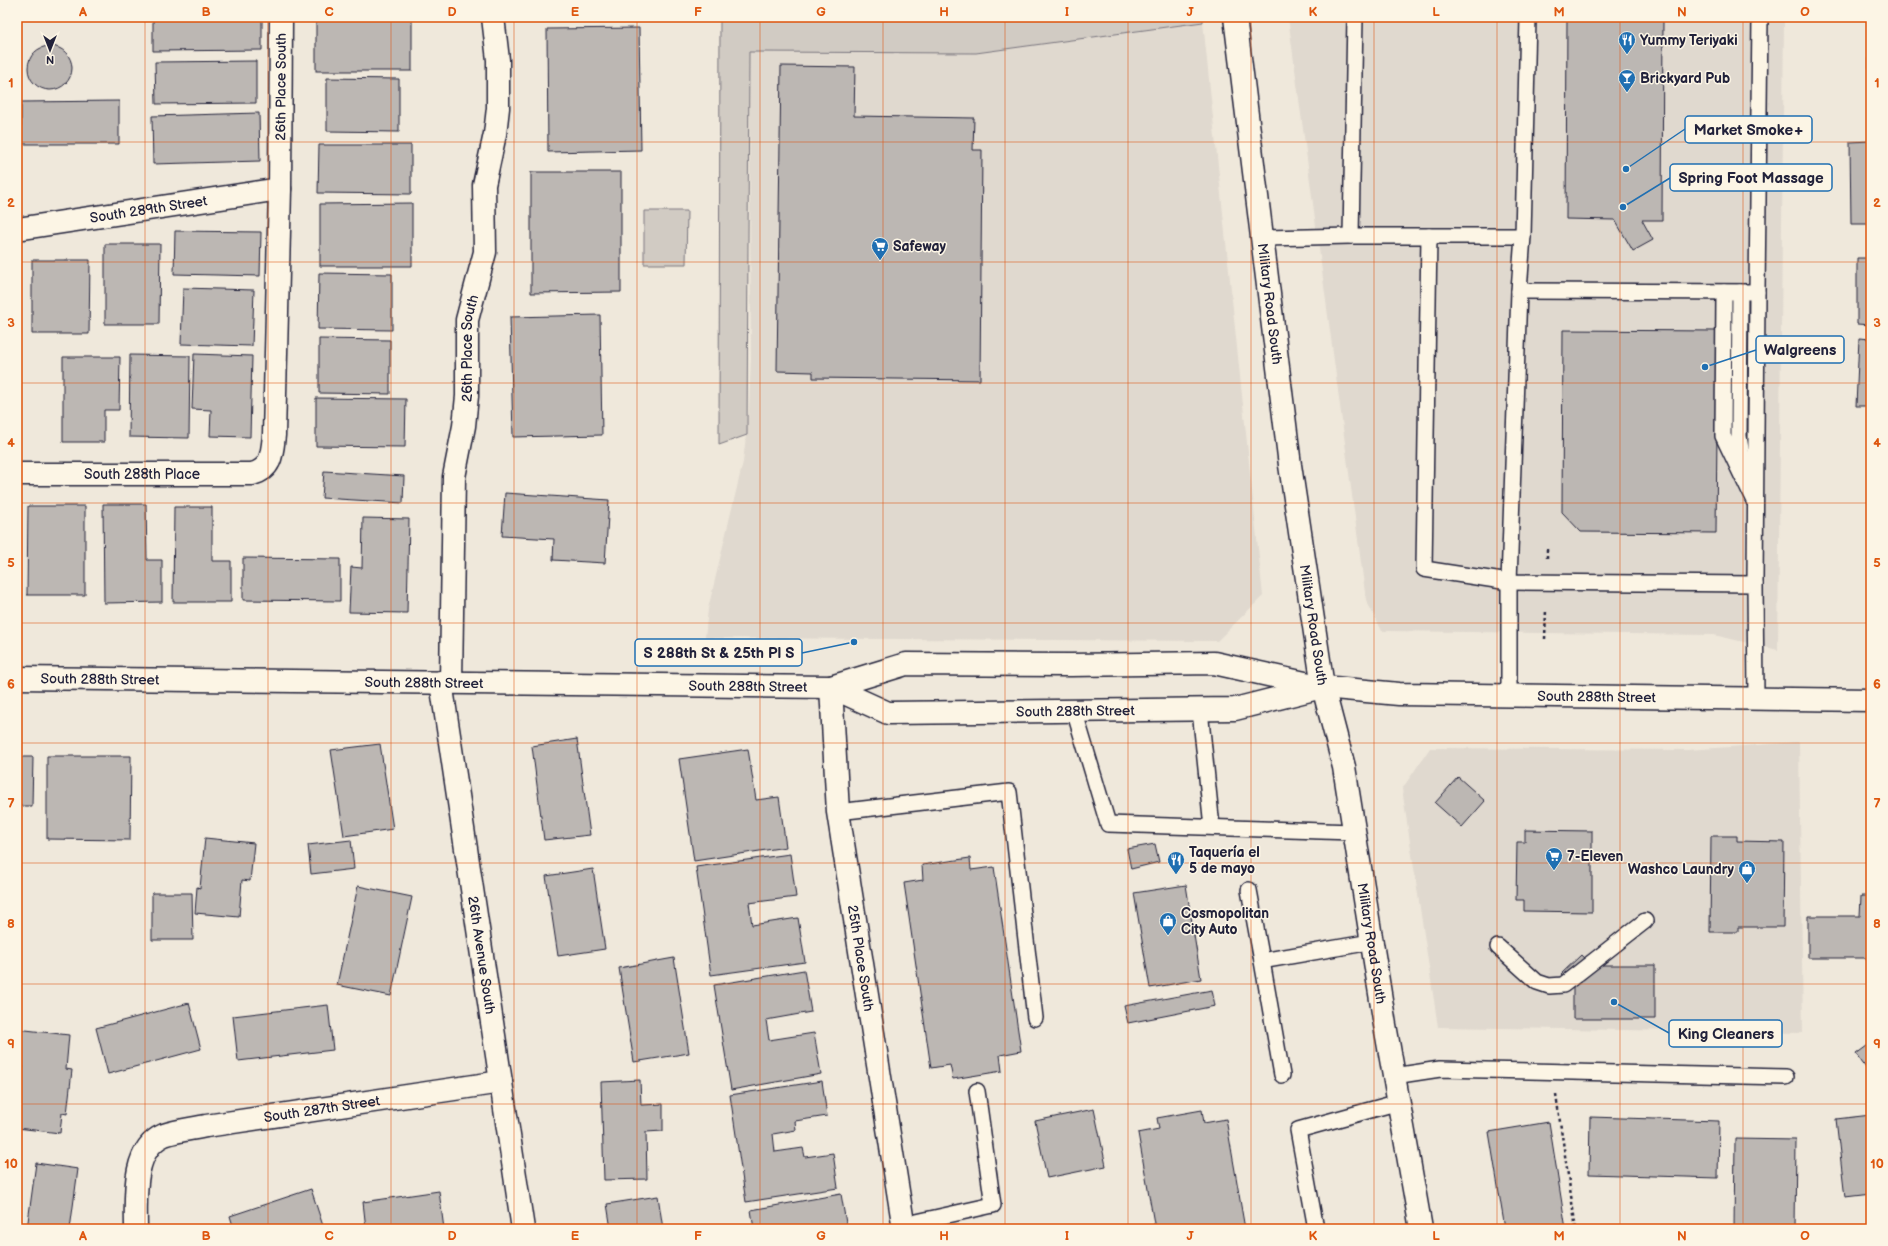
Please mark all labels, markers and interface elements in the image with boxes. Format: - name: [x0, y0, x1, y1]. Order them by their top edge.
- text: A: [78, 4, 87, 20]
- text: B: [201, 4, 211, 20]
- text: C: [324, 4, 334, 20]
- text: D: [447, 4, 457, 20]
- text: E: [571, 4, 580, 20]
- text: F: [694, 4, 702, 20]
- text: G: [816, 4, 826, 20]
- text: H: [939, 4, 949, 20]
- text: I: [1065, 4, 1069, 20]
- text: J: [1186, 4, 1194, 20]
- text: K: [1309, 4, 1318, 20]
- text: L: [1432, 4, 1440, 20]
- text: M: [1553, 4, 1565, 20]
- text: N: [1677, 4, 1687, 20]
- text: O: [1800, 4, 1810, 20]
- north arrow: [30, 30, 70, 70]
- restaurant icon: Yummy Teriyaki: [1617, 30, 1637, 55]
- place label: Yummy Teriyaki: [1640, 32, 1738, 49]
- street label: 26th Place South: [272, 33, 290, 141]
- text: N: [46, 53, 54, 66]
- bar icon: Brickyard Pub: [1617, 68, 1637, 93]
- place label: Brickyard Pub: [1640, 70, 1730, 87]
- text: 1: [8, 75, 14, 91]
- text: 1: [1874, 75, 1880, 91]
- callout: Market Smoke+: [1685, 116, 1812, 143]
- text: Market Smoke+: [1694, 121, 1804, 140]
- callout: Spring Foot Massage: [1670, 164, 1832, 191]
- text: Spring Foot Massage: [1678, 169, 1824, 188]
- street label: South 289th Street: [89, 192, 209, 227]
- text: 2: [7, 195, 15, 211]
- text: 2: [1873, 195, 1881, 211]
- supermarket icon: Safeway: [870, 236, 890, 261]
- place label: Safeway: [893, 238, 946, 255]
- street label: Military Road South: [1254, 242, 1286, 366]
- street label: 26th Place South: [458, 293, 482, 403]
- text: 3: [7, 315, 15, 331]
- text: 3: [1873, 315, 1881, 331]
- callout: Walgreens: [1756, 336, 1844, 363]
- text: Walgreens: [1764, 341, 1836, 360]
- text: 4: [7, 435, 15, 451]
- text: 4: [1873, 435, 1881, 451]
- street label: South 288th Place: [84, 466, 200, 483]
- text: 5: [7, 555, 15, 571]
- text: 5: [1873, 555, 1881, 571]
- street label: Military Road South: [1296, 563, 1331, 687]
- callout: S 288th St & 25th Pl S: [635, 639, 802, 666]
- text: S 288th St & 25th Pl S: [644, 644, 794, 663]
- street label: South 288th Street: [41, 670, 160, 689]
- street label: South 288th Street: [365, 674, 484, 692]
- text: 6: [7, 676, 15, 692]
- text: 6: [1873, 676, 1881, 692]
- street label: South 288th Street: [689, 677, 808, 696]
- street label: South 288th Street: [1537, 688, 1657, 706]
- street label: South 288th Street: [1016, 702, 1135, 721]
- text: 7: [7, 796, 15, 812]
- text: 7: [1873, 796, 1881, 812]
- place label: Taquería el 5 de mayo: [1189, 844, 1260, 877]
- supermarket icon: 7-Eleven: [1544, 846, 1564, 871]
- place label: 7-Eleven: [1567, 848, 1624, 865]
- restaurant icon: Taquería el 5 de mayo: [1166, 850, 1186, 875]
- shop icon: Washco Laundry: [1737, 859, 1757, 884]
- place label: Washco Laundry: [1628, 861, 1735, 878]
- street label: Military Road South: [1354, 882, 1390, 1005]
- street label: 26th Avenue South: [464, 895, 499, 1016]
- street label: 25th Place South: [844, 904, 877, 1013]
- place label: Cosmopolitan City Auto: [1181, 905, 1269, 938]
- shop icon: Cosmopolitan City Auto: [1158, 911, 1178, 936]
- text: 8: [7, 916, 15, 932]
- text: 8: [1873, 916, 1881, 932]
- callout: King Cleaners: [1669, 1020, 1782, 1047]
- text: King Cleaners: [1678, 1025, 1774, 1044]
- text: 9: [7, 1036, 15, 1052]
- text: 9: [1873, 1036, 1881, 1052]
- street label: South 287th Street: [263, 1092, 382, 1126]
- text: 10: [4, 1156, 18, 1172]
- text: 10: [1870, 1156, 1884, 1172]
- text: A: [78, 1228, 87, 1244]
- text: B: [201, 1228, 211, 1244]
- text: C: [324, 1228, 334, 1244]
- text: D: [447, 1228, 457, 1244]
- text: E: [571, 1228, 580, 1244]
- text: F: [694, 1228, 702, 1244]
- text: G: [816, 1228, 826, 1244]
- text: H: [939, 1228, 949, 1244]
- text: I: [1065, 1228, 1069, 1244]
- text: J: [1186, 1228, 1194, 1244]
- text: K: [1309, 1228, 1318, 1244]
- text: L: [1432, 1228, 1440, 1244]
- text: M: [1553, 1228, 1565, 1244]
- text: N: [1677, 1228, 1687, 1244]
- text: O: [1800, 1228, 1810, 1244]

